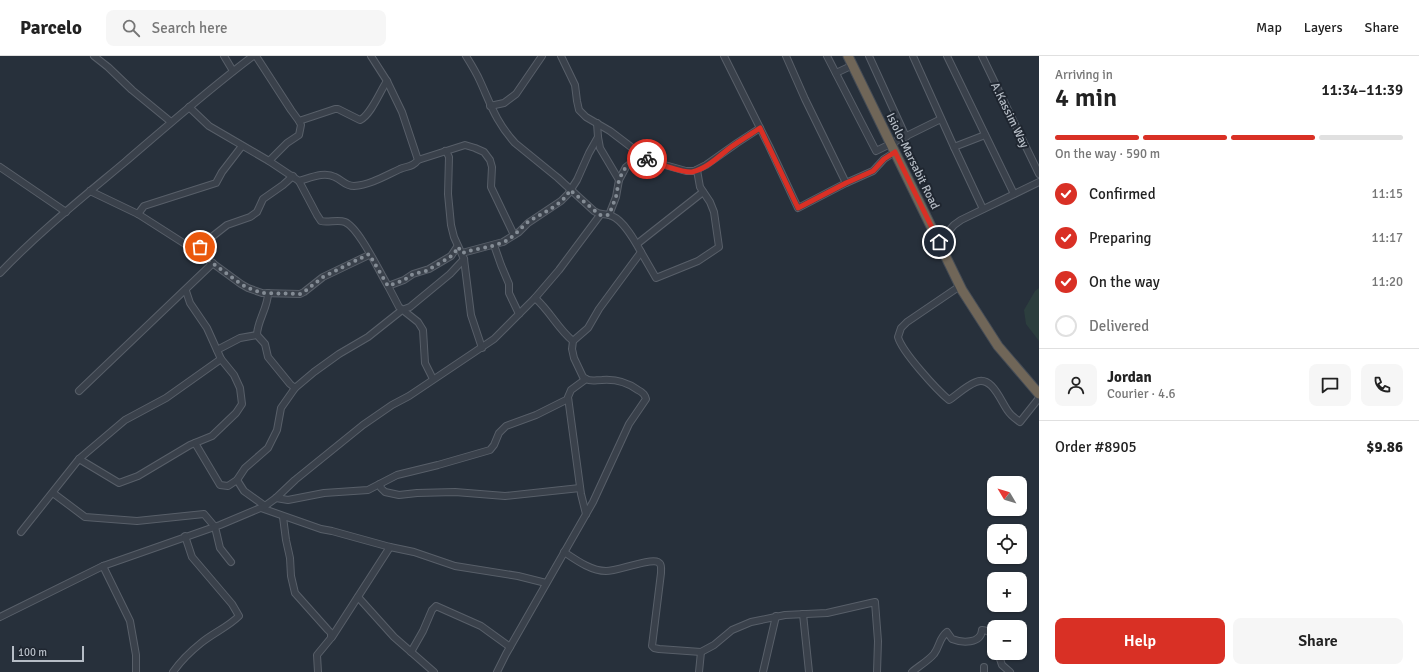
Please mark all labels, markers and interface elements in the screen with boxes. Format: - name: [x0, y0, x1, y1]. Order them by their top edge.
- search box: [106, 10, 386, 46]
- text: Parcelo: [20, 16, 82, 40]
- icon: search: [120, 17, 142, 39]
- text: Search here: [152, 19, 227, 37]
- text: Map: [1256, 19, 1282, 36]
- text: Layers: [1304, 19, 1343, 36]
- text: Share: [1365, 19, 1399, 36]
- text: Arriving in: [1055, 67, 1113, 83]
- street label: A.Kassim Way: [987, 80, 1032, 151]
- text: 11:34–11:39: [1322, 81, 1403, 99]
- text: 4 min: [1055, 82, 1117, 114]
- street label: Isiolo-Marsabit Road: [883, 110, 942, 212]
- courier: [627, 139, 667, 179]
- text: On the way · 590 m: [1055, 146, 1160, 162]
- icon: bike: [636, 148, 658, 170]
- icon: check: [1055, 183, 1077, 205]
- text: Confirmed: [1089, 185, 1156, 203]
- text: 11:15: [1371, 186, 1403, 202]
- pin: [922, 225, 956, 259]
- icon: check: [1055, 227, 1077, 249]
- text: Preparing: [1089, 229, 1152, 247]
- pin: [183, 230, 217, 264]
- text: 11:17: [1371, 230, 1403, 246]
- icon: home: [928, 231, 950, 253]
- icon: bag: [189, 236, 211, 258]
- icon: check: [1055, 271, 1077, 293]
- text: On the way: [1089, 273, 1160, 291]
- text: 11:20: [1371, 274, 1403, 290]
- text: Delivered: [1089, 317, 1149, 335]
- button: person: [1055, 364, 1097, 406]
- button: chat: [1309, 364, 1351, 406]
- button: phone: [1361, 364, 1403, 406]
- text: Jordan: [1107, 368, 1152, 386]
- text: Courier · 4.6: [1107, 386, 1176, 402]
- text: Order #8905: [1055, 438, 1137, 456]
- text: $9.86: [1366, 438, 1403, 456]
- north arrow: [987, 476, 1027, 516]
- map controls: [987, 476, 1027, 660]
- button: locate: [987, 524, 1027, 564]
- button: +: [987, 572, 1027, 612]
- button: Help: [1055, 618, 1225, 664]
- button: Share: [1233, 618, 1403, 664]
- button: −: [987, 620, 1027, 660]
- scale bar: [12, 644, 84, 663]
- text: 100 m: [18, 646, 47, 659]

